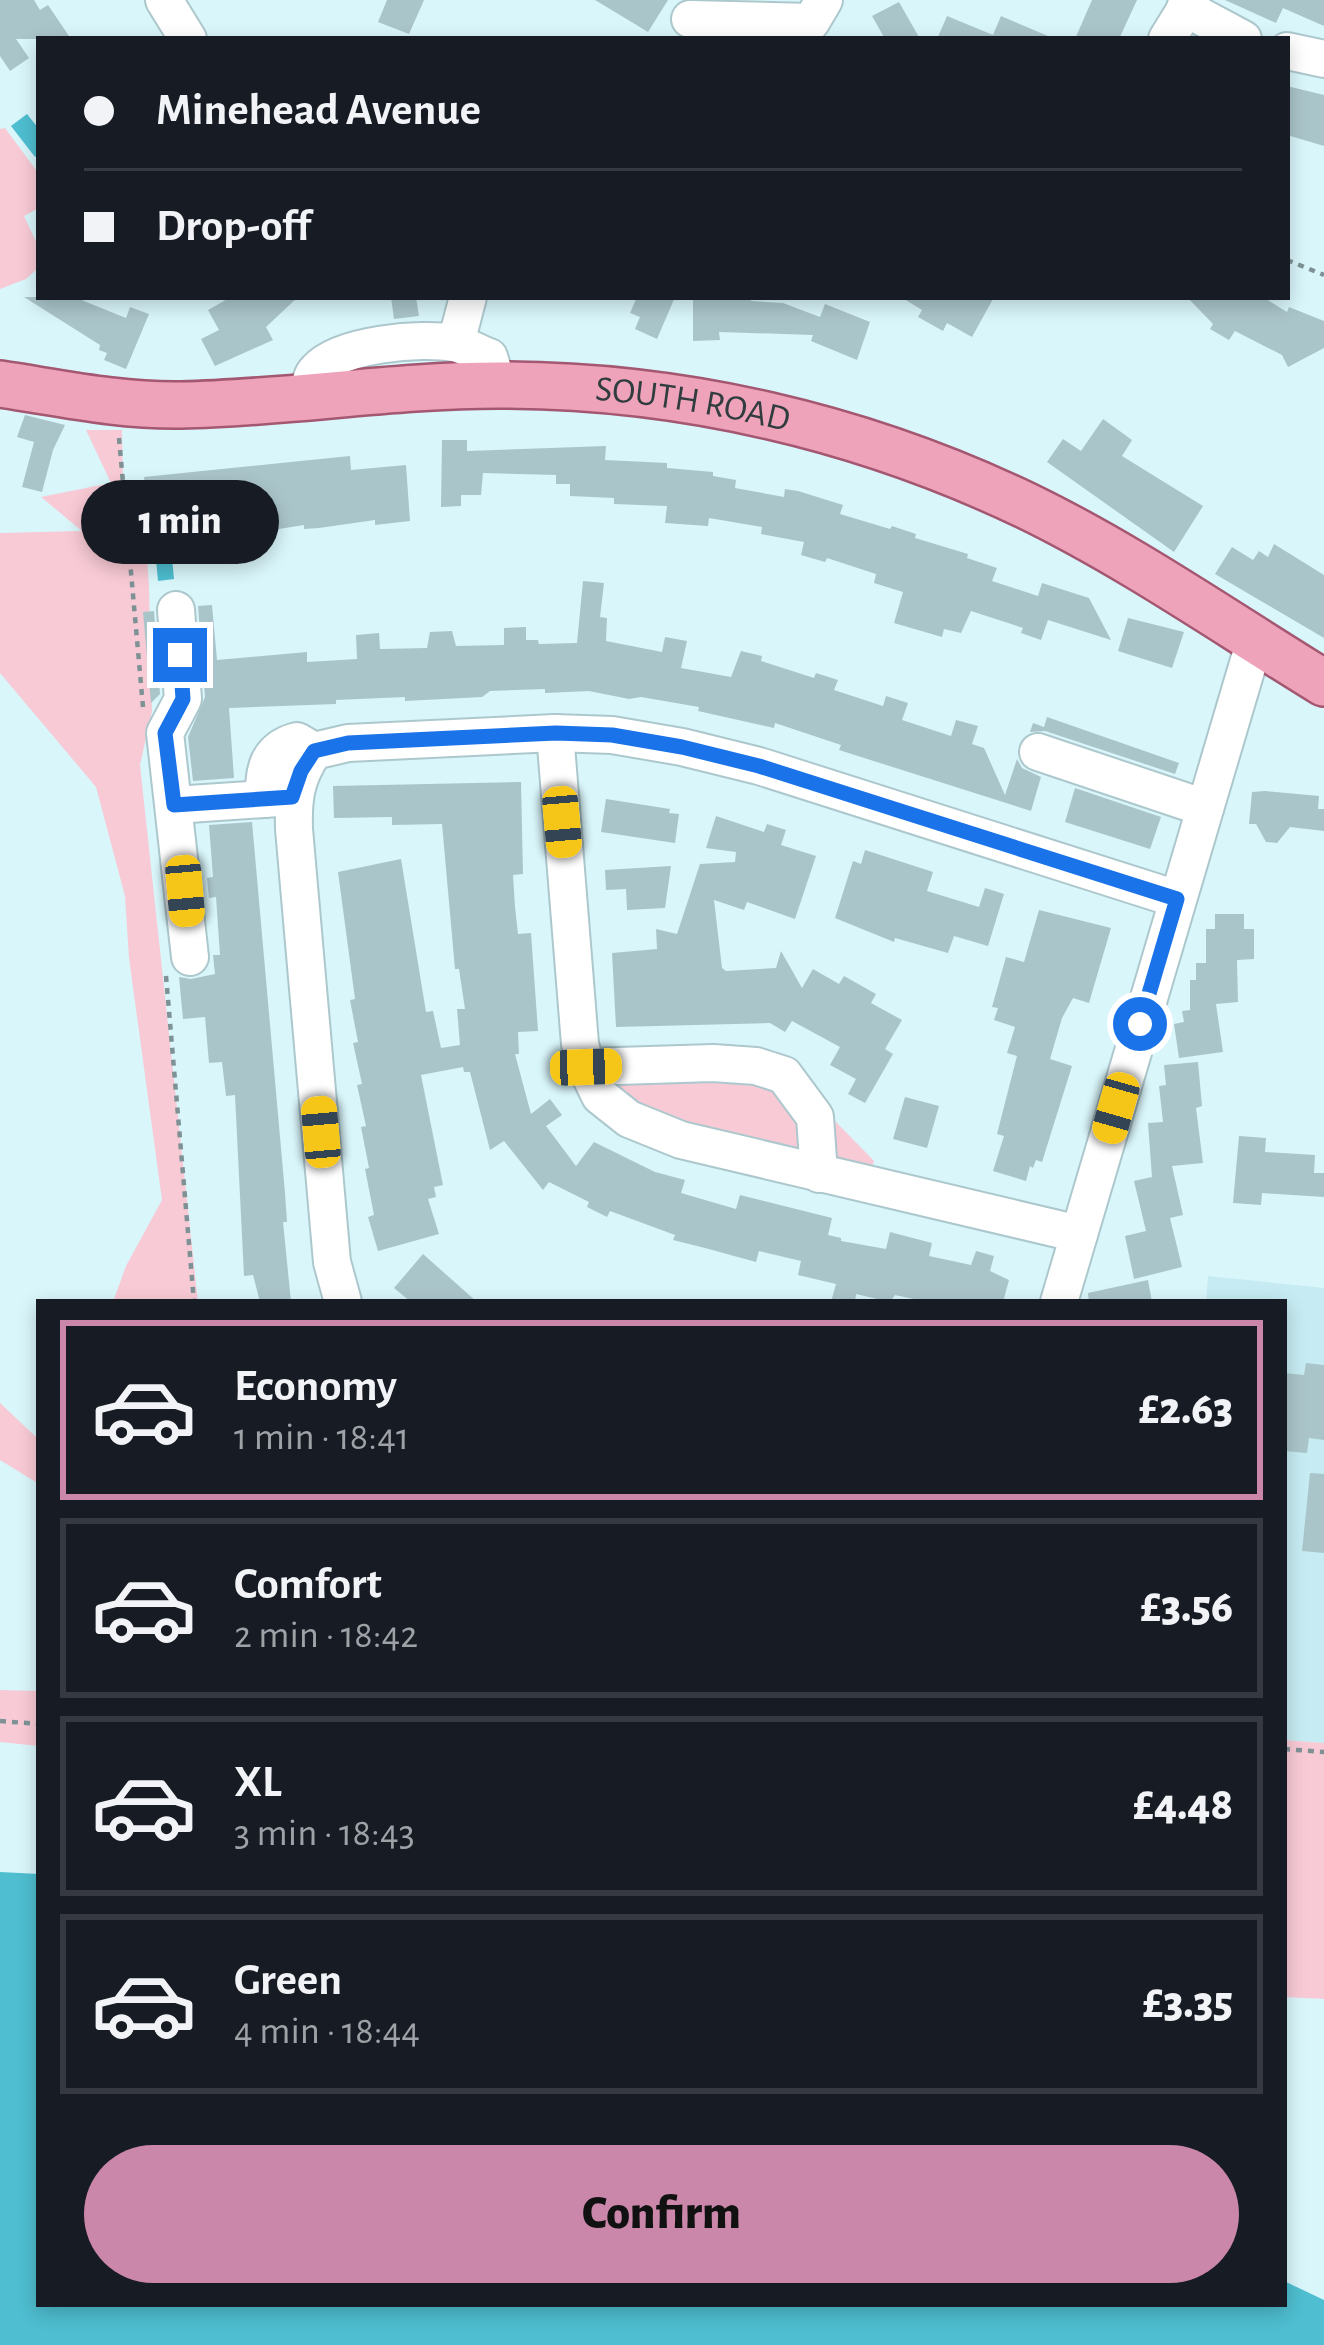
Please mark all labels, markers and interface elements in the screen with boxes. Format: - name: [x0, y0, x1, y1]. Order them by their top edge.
- text: Minehead Avenue: [156, 88, 481, 133]
- text: Drop-off: [156, 204, 311, 249]
- street label: SOUTH ROAD: [594, 371, 793, 438]
- callout: 1 min: [81, 481, 279, 565]
- text: 1 min: [138, 502, 222, 541]
- route end: [153, 628, 207, 682]
- car: [541, 785, 583, 859]
- car: [164, 854, 206, 928]
- route start: [1113, 997, 1167, 1051]
- car: [549, 1048, 623, 1086]
- car: [1089, 1068, 1143, 1148]
- car: [300, 1095, 342, 1169]
- icon: car: [90, 1356, 198, 1464]
- text: Economy: [234, 1364, 397, 1409]
- text: £2.63: [1139, 1387, 1233, 1432]
- text: 1 min · 18:41: [234, 1418, 409, 1457]
- icon: car: [90, 1554, 198, 1662]
- text: Comfort: [234, 1562, 382, 1607]
- text: £3.56: [1141, 1585, 1233, 1630]
- text: 2 min · 18:42: [234, 1616, 418, 1655]
- icon: car: [90, 1752, 198, 1860]
- text: XL: [234, 1760, 282, 1805]
- text: £4.48: [1133, 1783, 1233, 1828]
- text: 3 min · 18:43: [234, 1814, 415, 1853]
- icon: car: [90, 1950, 198, 2058]
- text: Green: [234, 1958, 342, 2003]
- text: £3.35: [1143, 1981, 1233, 2026]
- text: 4 min · 18:44: [234, 2012, 420, 2051]
- button: Confirm: [84, 2145, 1239, 2283]

